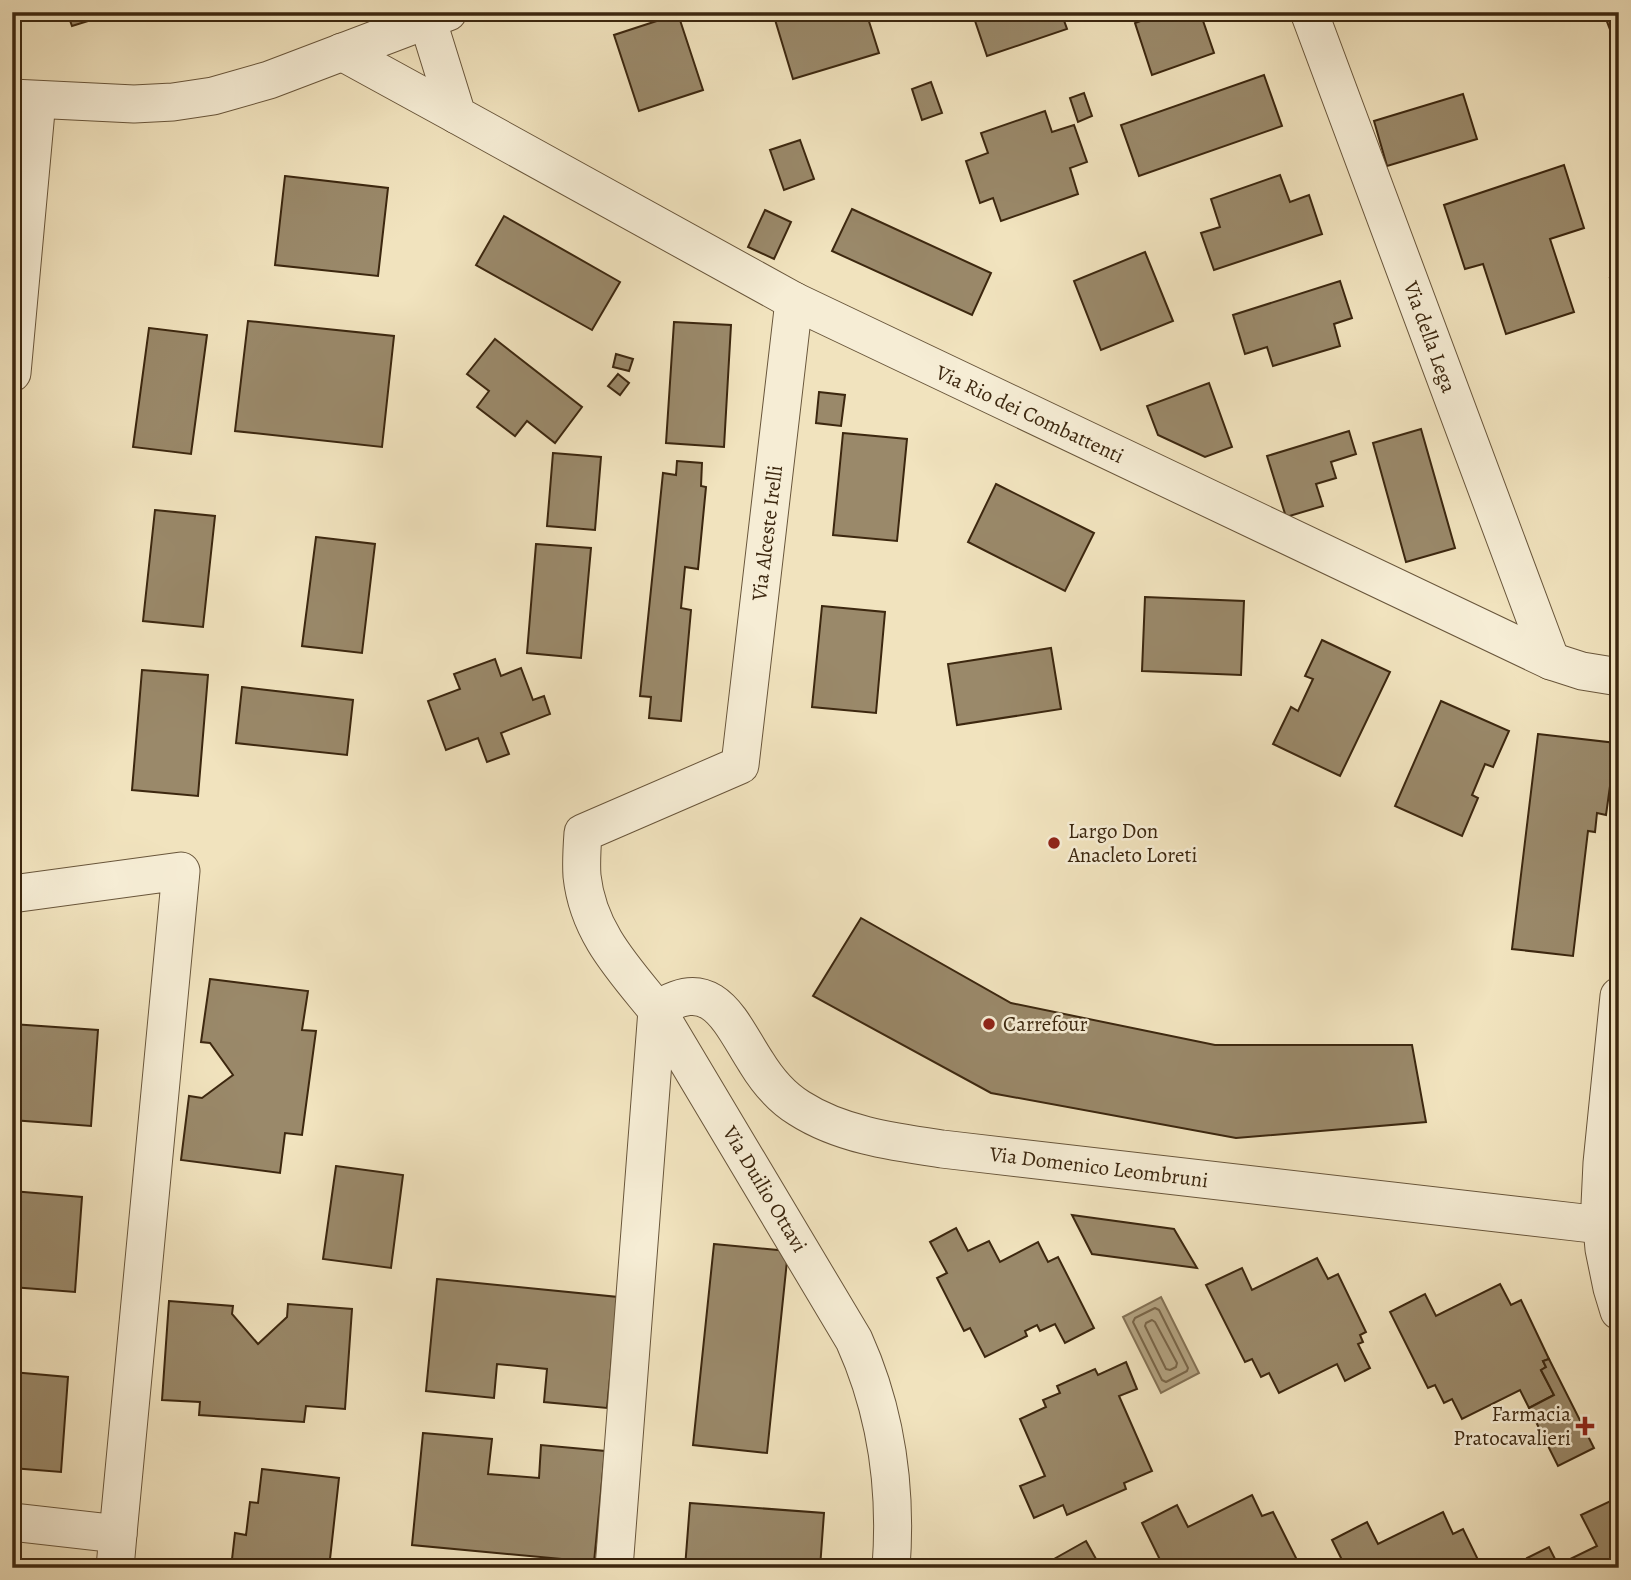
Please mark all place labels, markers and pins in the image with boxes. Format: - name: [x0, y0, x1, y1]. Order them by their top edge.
- place label: Largo Don Anacleto Loreti: [1067, 817, 1197, 869]
- marker: Largo Don Anacleto Loreti: [1046, 835, 1062, 851]
- place label: Carrefour: [1003, 1010, 1088, 1038]
- marker: Carrefour: [981, 1016, 997, 1032]
- place label: Farmacia Pratocavalieri: [1453, 1400, 1571, 1452]
- marker: Farmacia Pratocavalieri: [1577, 1418, 1593, 1434]

